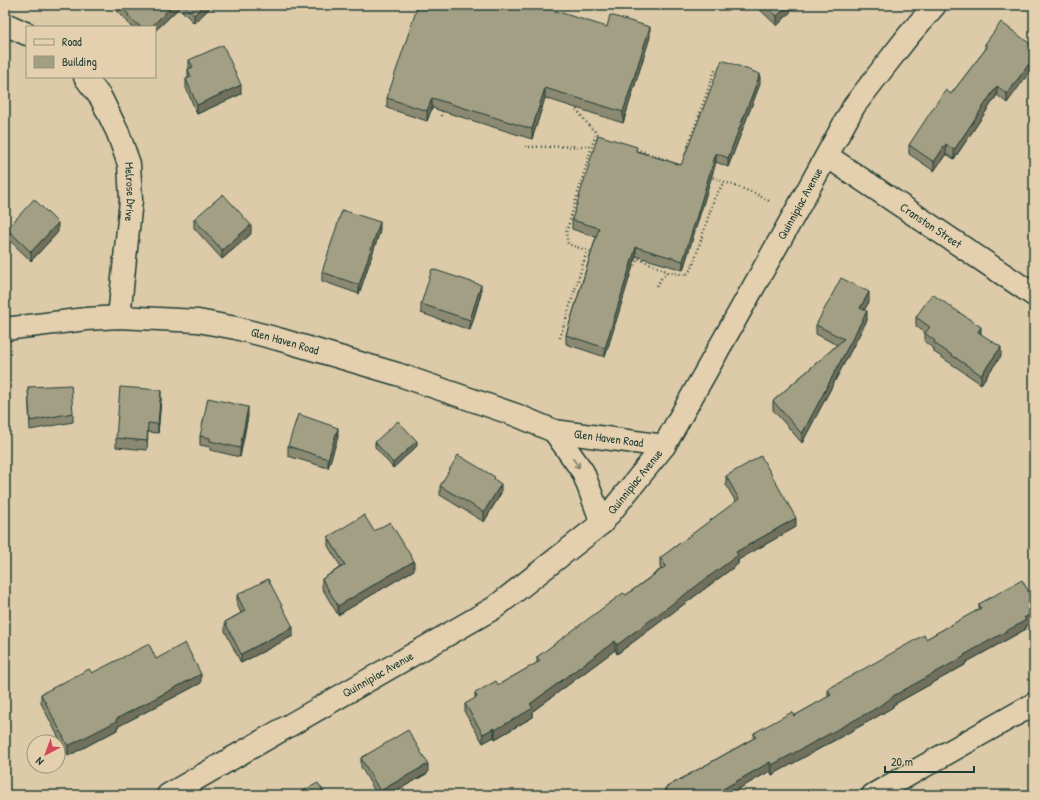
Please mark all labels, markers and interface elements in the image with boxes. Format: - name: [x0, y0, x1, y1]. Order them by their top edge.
- legend: [26, 26, 156, 78]
- text: Road: [62, 33, 82, 50]
- text: Building: [62, 53, 97, 70]
- street label: Melrose Drive: [121, 162, 140, 222]
- street label: Quinnipiac Avenue: [773, 164, 826, 242]
- street label: Cranston Street: [897, 198, 966, 253]
- street label: Glen Haven Road: [249, 323, 321, 359]
- street label: Glen Haven Road: [573, 425, 645, 451]
- street label: Quinnipiac Avenue: [603, 445, 666, 518]
- one-way arrow: [572, 457, 580, 468]
- street label: Quinnipiac Avenue: [339, 647, 417, 701]
- north arrow: [26, 734, 66, 774]
- scale bar: [885, 748, 974, 774]
- text: 20 m: [891, 753, 913, 770]
- text: N: [33, 754, 46, 769]

